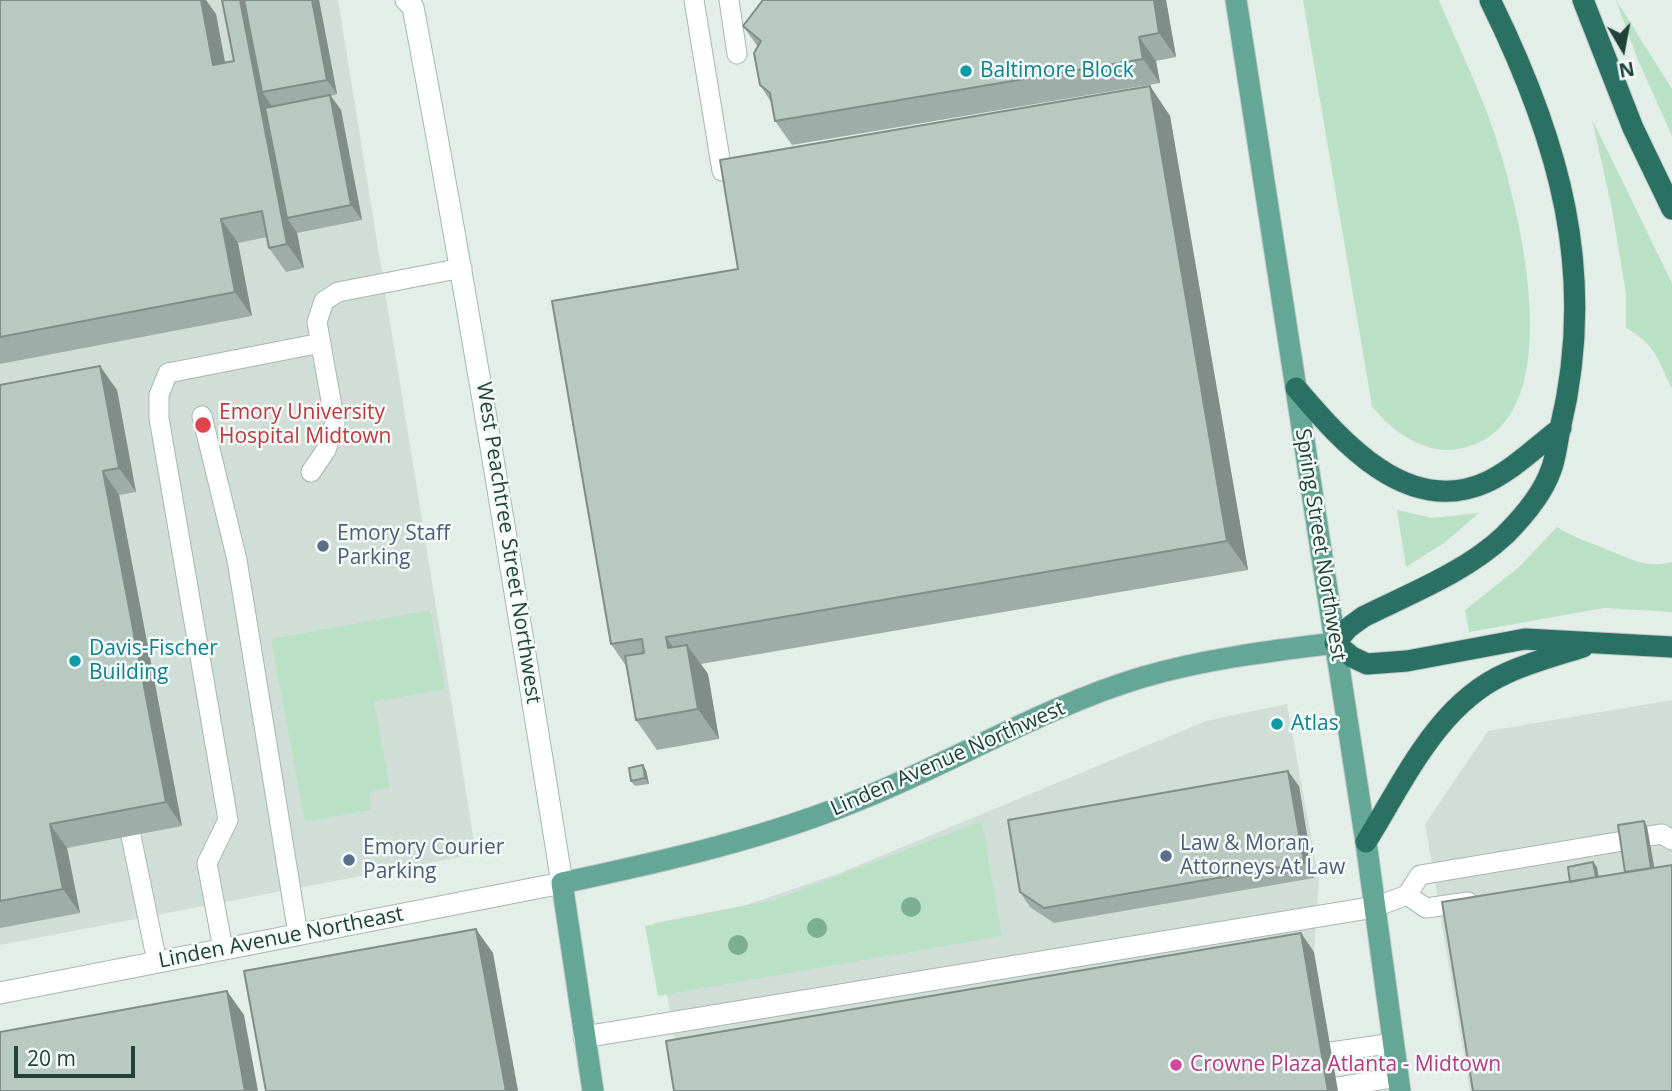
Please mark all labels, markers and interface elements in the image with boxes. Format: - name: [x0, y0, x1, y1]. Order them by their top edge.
- north arrow: [1588, 14, 1658, 84]
- text: N: [1617, 56, 1637, 84]
- place label: Baltimore Block: [980, 58, 1134, 84]
- marker: Baltimore Block: [958, 63, 974, 79]
- street label: West Peachtree Street Northwest: [470, 380, 546, 706]
- place label: Emory University Hospital Midtown: [219, 400, 391, 450]
- marker: Emory University Hospital Midtown: [193, 415, 213, 435]
- street label: Spring Street Northwest: [1289, 427, 1351, 663]
- place label: Emory Staff Parking: [337, 521, 450, 571]
- marker: Emory Staff Parking: [315, 538, 331, 554]
- place label: Davis-Fischer Building: [89, 636, 218, 686]
- marker: Davis-Fischer Building: [67, 653, 83, 669]
- street label: Linden Avenue Northwest: [827, 696, 1069, 822]
- place label: Atlas: [1291, 711, 1339, 737]
- marker: Atlas: [1269, 716, 1285, 732]
- place label: Law & Moran, Attorneys At Law: [1180, 831, 1345, 881]
- place label: Emory Courier Parking: [363, 835, 504, 885]
- marker: Law & Moran, Attorneys At Law: [1158, 848, 1174, 864]
- marker: Emory Courier Parking: [341, 852, 357, 868]
- street label: Linden Avenue Northeast: [156, 902, 406, 974]
- scale bar: [18, 1032, 138, 1076]
- text: 20 m: [27, 1044, 76, 1072]
- place label: Crowne Plaza Atlanta - Midtown: [1190, 1052, 1501, 1078]
- marker: Crowne Plaza Atlanta - Midtown: [1168, 1057, 1184, 1073]

